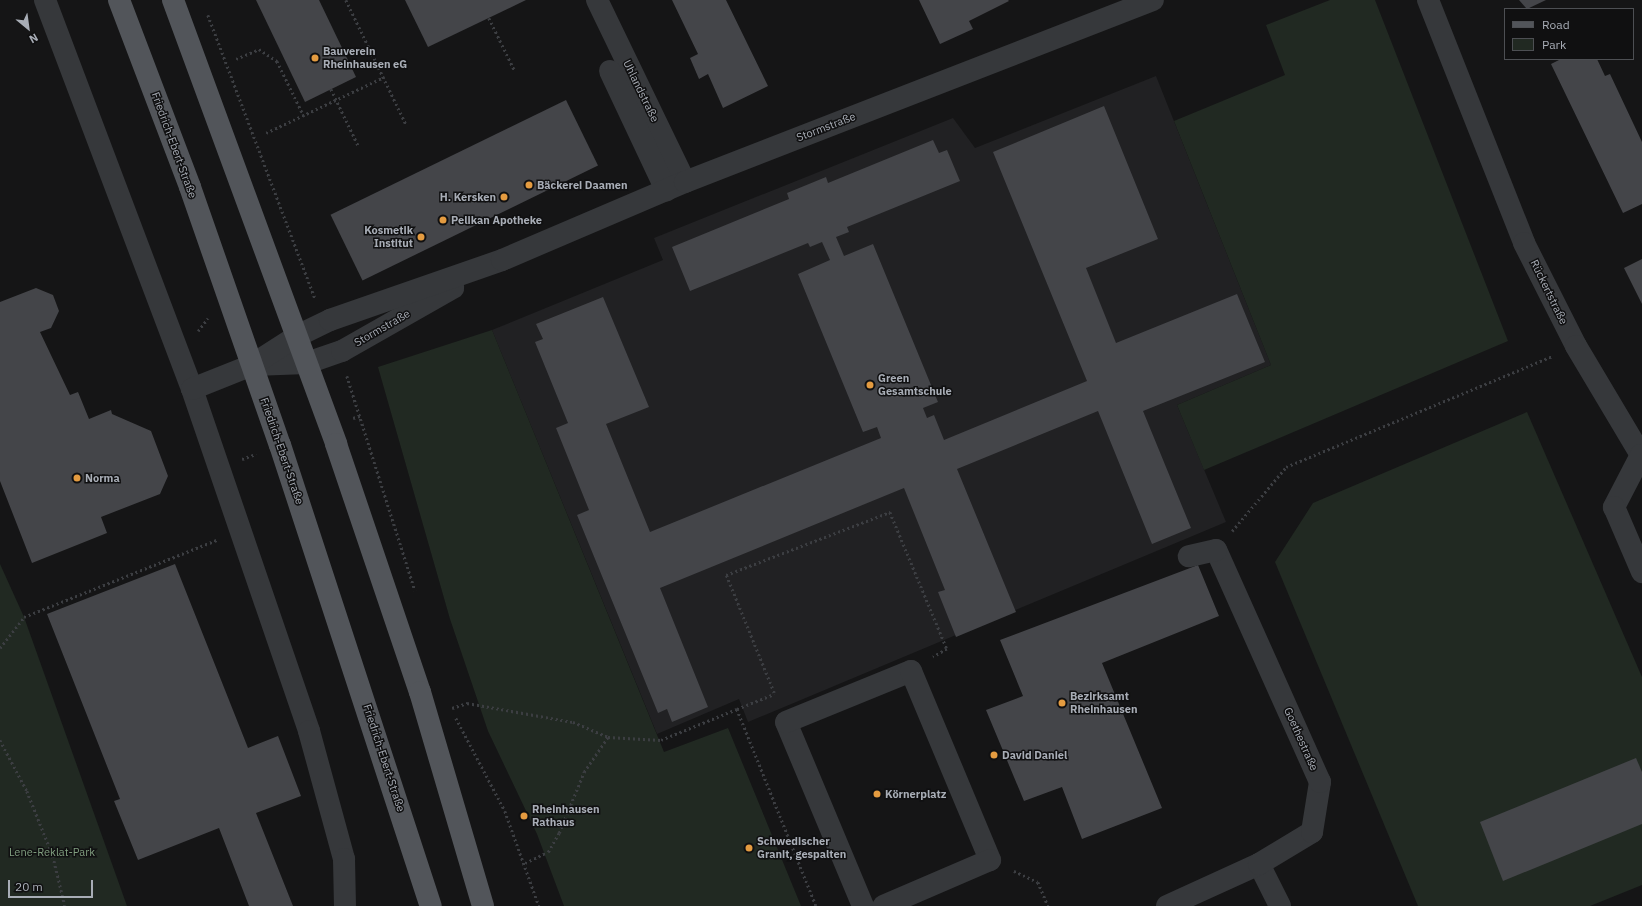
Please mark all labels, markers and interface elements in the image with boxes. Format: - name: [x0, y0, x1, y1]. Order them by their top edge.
- north arrow: [8, 8, 48, 48]
- legend: [1504, 8, 1634, 60]
- text: Road: [1542, 17, 1570, 32]
- text: N: [27, 30, 41, 47]
- text: Park: [1542, 37, 1566, 52]
- place label: Bauverein Rheinhausen eG: [323, 45, 407, 71]
- marker: Bauverein Rheinhausen eG: [310, 53, 320, 63]
- street label: Uhlandstraße: [620, 58, 662, 124]
- street label: Friedrich-Ebert-Straße: [149, 90, 199, 200]
- street label: Stormstraße: [795, 110, 857, 144]
- place label: Bäckerei Daamen: [537, 178, 628, 192]
- marker: Bäckerei Daamen: [524, 180, 534, 190]
- place label: H. Kersken: [440, 190, 496, 204]
- marker: H. Kersken: [499, 192, 509, 202]
- place label: Pelikan Apotheke: [451, 213, 542, 227]
- marker: Pelikan Apotheke: [438, 215, 448, 225]
- place label: Kosmetik Institut: [364, 224, 413, 250]
- marker: Kosmetik Institut: [416, 232, 426, 242]
- street label: Rückertstraße: [1528, 257, 1570, 327]
- street label: Stormstraße: [352, 307, 412, 349]
- place label: Green Gesamtschule: [878, 372, 952, 398]
- marker: Green Gesamtschule: [865, 380, 875, 390]
- street label: Friedrich-Ebert-Straße: [258, 396, 306, 506]
- place label: Norma: [85, 471, 120, 485]
- marker: Norma: [72, 473, 82, 483]
- place label: Bezirksamt Rheinhausen: [1070, 690, 1138, 716]
- marker: Bezirksamt Rheinhausen: [1057, 698, 1067, 708]
- street label: Friedrich-Ebert-Straße: [360, 703, 408, 813]
- street label: Goethestraße: [1281, 705, 1321, 773]
- place label: David Daniel: [1002, 748, 1067, 762]
- marker: David Daniel: [989, 750, 999, 760]
- place label: Körnerplatz: [885, 787, 946, 801]
- marker: Körnerplatz: [872, 789, 882, 799]
- place label: Rheinhausen Rathaus: [532, 803, 600, 829]
- marker: Rheinhausen Rathaus: [519, 811, 529, 821]
- place label: Schwedischer Granit, gespalten: [757, 835, 846, 861]
- marker: Schwedischer Granit, gespalten: [744, 843, 754, 853]
- park label: Lene-Reklat-Park: [9, 845, 95, 859]
- scale bar: [10, 872, 95, 898]
- text: 20 m: [15, 879, 43, 894]

